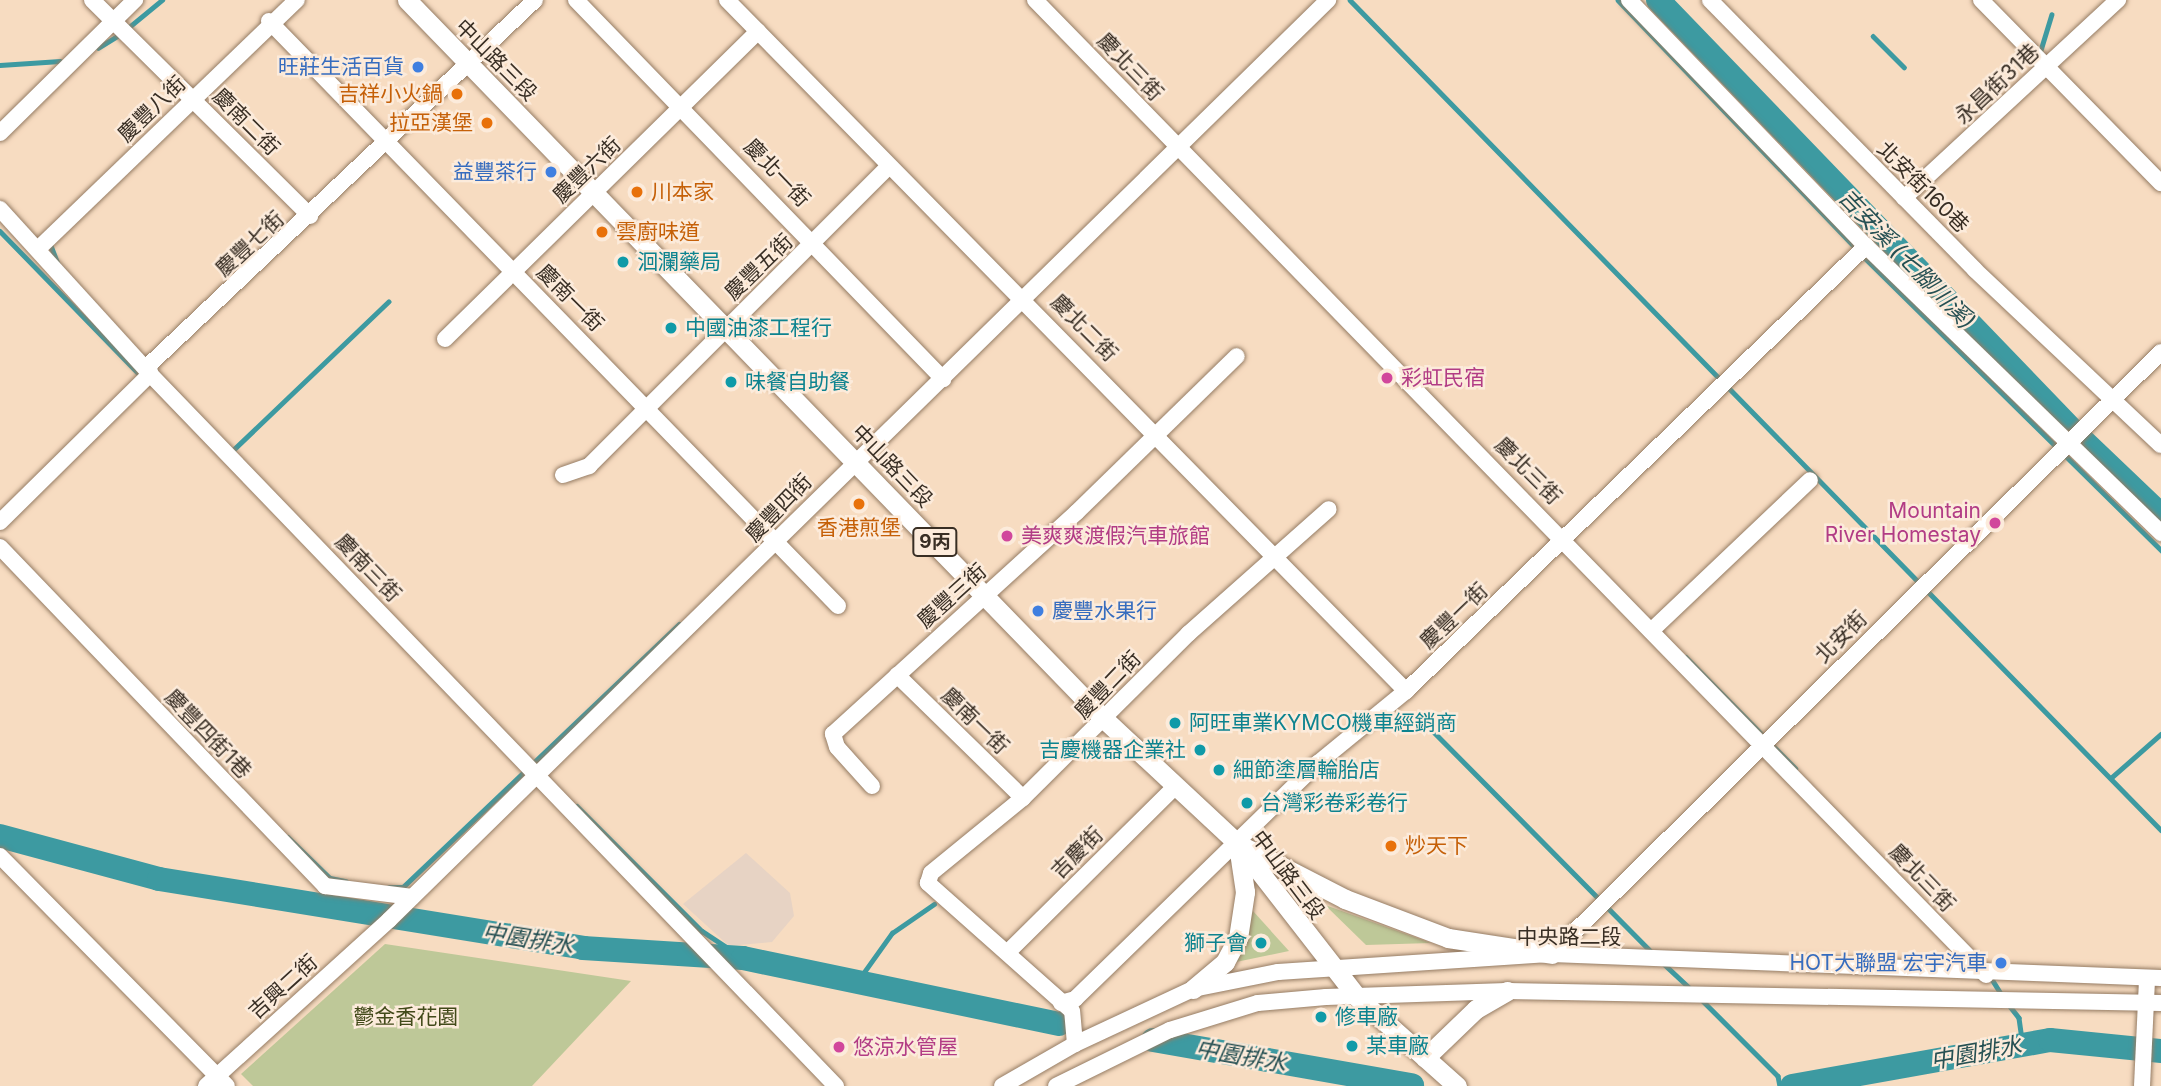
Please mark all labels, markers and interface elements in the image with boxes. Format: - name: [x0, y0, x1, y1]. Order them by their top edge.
- street label: 中山路三段: [450, 14, 542, 106]
- street label: 慶北三街: [1092, 28, 1168, 106]
- street label: 永昌街31巷: [1950, 39, 2044, 129]
- place label: 旺莊生活百貨: [278, 54, 404, 80]
- marker: 旺莊生活百貨: [410, 59, 426, 75]
- street label: 慶豐八街: [113, 71, 191, 147]
- place label: 吉祥小火鍋: [338, 81, 443, 107]
- street label: 慶南二街: [207, 83, 285, 161]
- marker: 吉祥小火鍋: [449, 86, 465, 102]
- place label: 拉亞漢堡: [389, 110, 473, 136]
- marker: 拉亞漢堡: [479, 115, 495, 131]
- street label: 慶豐六街: [548, 132, 626, 208]
- street label: 慶北一街: [739, 134, 815, 212]
- street label: 北安街160巷: [1872, 136, 1974, 238]
- place label: 益豐茶行: [453, 159, 537, 185]
- marker: 益豐茶行: [543, 164, 559, 180]
- place label: 川本家: [651, 179, 714, 205]
- water label: 吉安溪 (七腳川溪): [1833, 183, 1981, 335]
- marker: 川本家: [629, 184, 645, 200]
- street label: 慶豐七街: [211, 206, 289, 282]
- place label: 雲廚味道: [616, 219, 700, 245]
- marker: 雲廚味道: [594, 224, 610, 240]
- street label: 慶豐五街: [720, 229, 798, 305]
- place label: 洄瀾藥局: [637, 249, 721, 275]
- marker: 洄瀾藥局: [615, 254, 631, 270]
- street label: 慶南一街: [531, 259, 609, 337]
- street label: 慶北二街: [1045, 289, 1123, 367]
- place label: 中國油漆工程行: [685, 315, 832, 341]
- marker: 中國油漆工程行: [663, 320, 679, 336]
- place label: 彩虹民宿: [1401, 365, 1485, 391]
- place label: 味餐自助餐: [745, 369, 850, 395]
- marker: 彩虹民宿: [1379, 370, 1395, 386]
- marker: 味餐自助餐: [723, 374, 739, 390]
- street label: 中山路三段: [846, 419, 938, 513]
- street label: 慶北三街: [1489, 432, 1567, 510]
- street label: 慶豐四街: [741, 469, 817, 547]
- marker: 香港煎堡: [851, 496, 867, 512]
- place label: Mountain River Homestay: [1825, 498, 1981, 548]
- place label: 香港煎堡: [817, 515, 901, 541]
- marker: Mountain River Homestay: [1987, 515, 2003, 531]
- place label: 美爽爽渡假汽車旅館: [1021, 523, 1210, 549]
- road number: 9丙: [912, 526, 958, 558]
- marker: 美爽爽渡假汽車旅館: [999, 528, 1015, 544]
- street label: 慶南三街: [330, 529, 406, 607]
- street label: 慶豐三街: [912, 559, 992, 633]
- street label: 慶豐一街: [1415, 578, 1493, 654]
- place label: 慶豐水果行: [1052, 598, 1157, 624]
- marker: 慶豐水果行: [1030, 603, 1046, 619]
- street label: 北安街: [1810, 606, 1872, 668]
- street label: 慶豐二街: [1070, 646, 1146, 724]
- street label: 慶南一街: [936, 683, 1014, 759]
- street label: 慶豐四街1巷: [160, 684, 256, 784]
- place label: 阿旺車業KYMCO機車經銷商: [1189, 710, 1457, 736]
- marker: 阿旺車業KYMCO機車經銷商: [1167, 715, 1183, 731]
- place label: 吉慶機器企業社: [1039, 737, 1186, 763]
- marker: 吉慶機器企業社: [1192, 742, 1208, 758]
- place label: 細節塗層輪胎店: [1233, 757, 1380, 783]
- marker: 細節塗層輪胎店: [1211, 762, 1227, 778]
- place label: 台灣彩卷彩卷行: [1261, 790, 1408, 816]
- marker: 台灣彩卷彩卷行: [1239, 795, 1255, 811]
- street label: 吉慶街: [1046, 822, 1108, 884]
- street label: 中山路三段: [1246, 825, 1330, 925]
- place label: 炒天下: [1405, 833, 1468, 859]
- marker: 炒天下: [1383, 838, 1399, 854]
- street label: 慶北三街: [1884, 839, 1960, 917]
- water label: 中園排水: [480, 918, 576, 960]
- street label: 中央路二段: [1517, 924, 1621, 950]
- place label: 獅子會: [1184, 930, 1247, 956]
- marker: 獅子會: [1253, 935, 1269, 951]
- street label: 吉興二街: [243, 950, 323, 1024]
- place label: HOT大聯盟 宏宇汽車: [1789, 950, 1987, 976]
- marker: HOT大聯盟 宏宇汽車: [1993, 955, 2009, 971]
- park label: 鬱金香花園: [354, 1004, 458, 1030]
- place label: 修車廠: [1335, 1004, 1398, 1030]
- marker: 修車廠: [1313, 1009, 1329, 1025]
- water label: 中園排水: [1928, 1031, 2024, 1075]
- place label: 某車廠: [1366, 1033, 1429, 1059]
- place label: 悠涼水管屋: [853, 1034, 958, 1060]
- water label: 中園排水: [1193, 1034, 1289, 1078]
- marker: 某車廠: [1344, 1038, 1360, 1054]
- marker: 悠涼水管屋: [831, 1039, 847, 1055]

